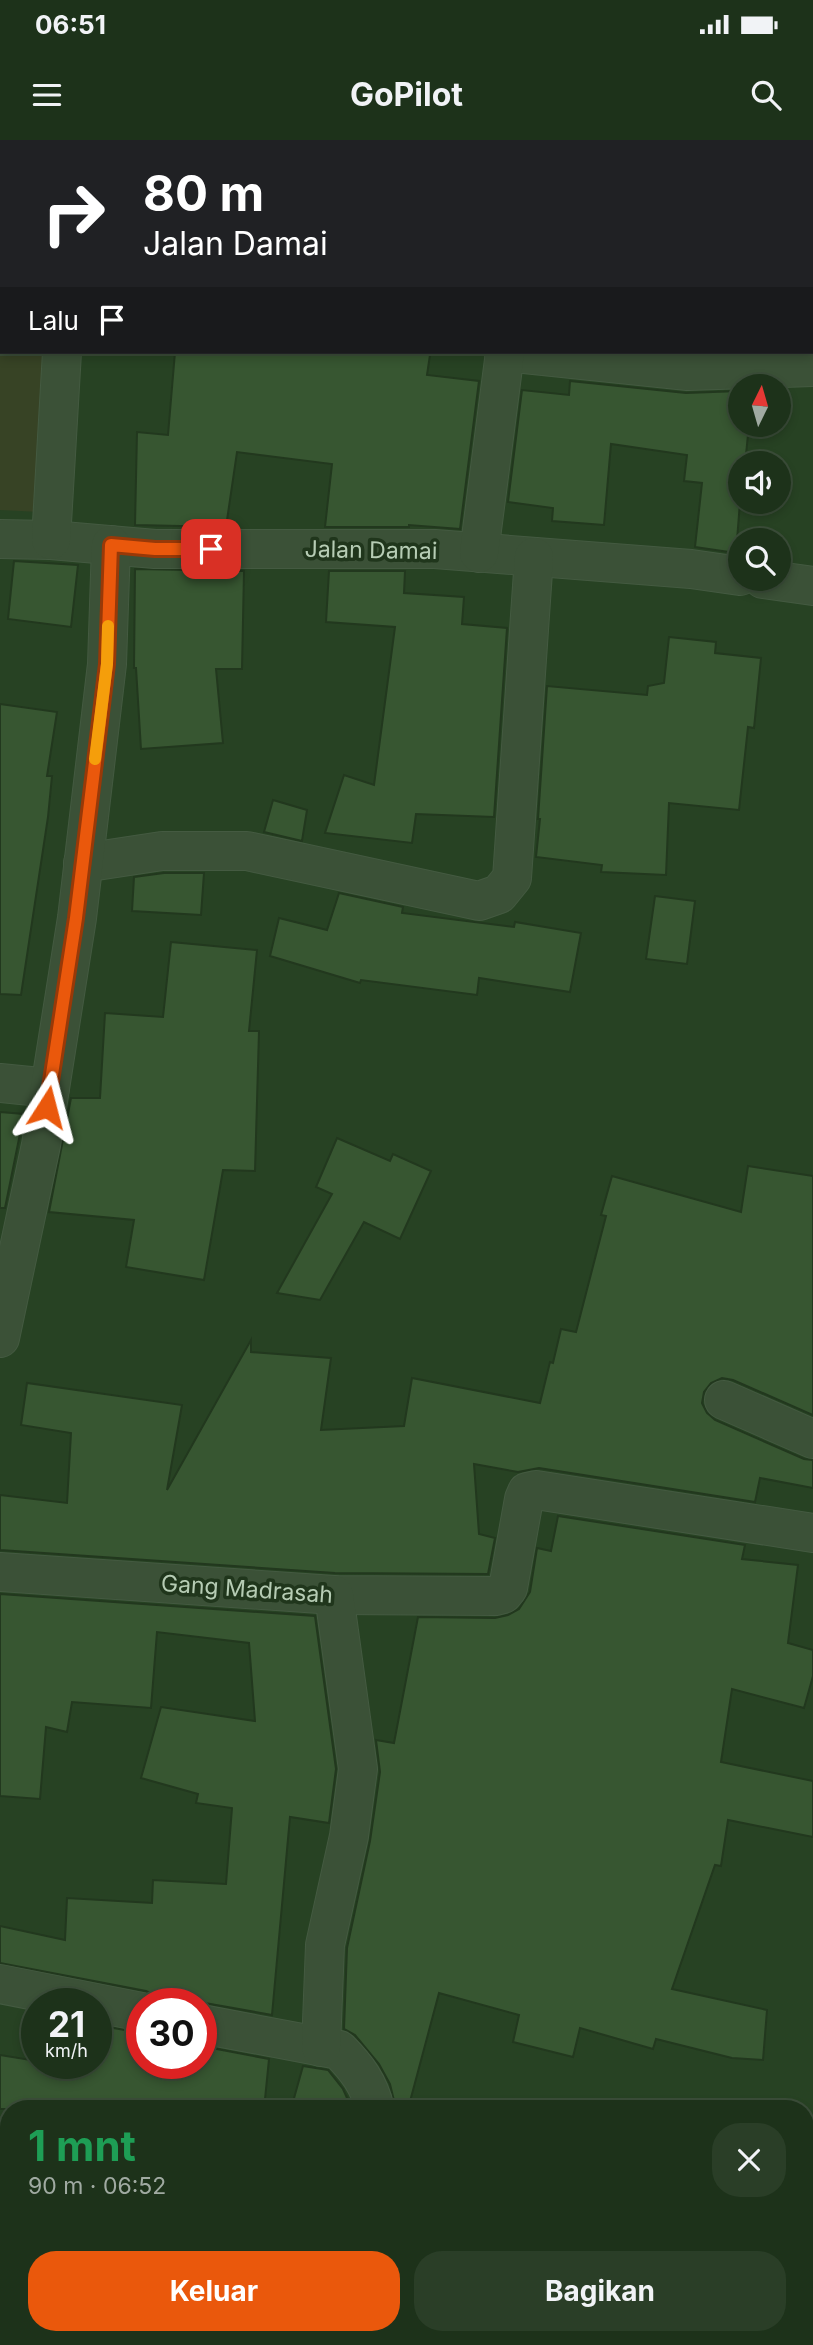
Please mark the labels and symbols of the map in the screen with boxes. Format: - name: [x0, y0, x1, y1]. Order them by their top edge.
- north arrow: [728, 374, 791, 438]
- pin: [181, 519, 241, 579]
- street label: Jalan Damai: [304, 535, 438, 565]
- position arrow: [10, 1070, 84, 1144]
- street label: Gang Madrasah: [160, 1569, 334, 1609]
- speed limit sign: 30: [126, 1988, 217, 2079]

